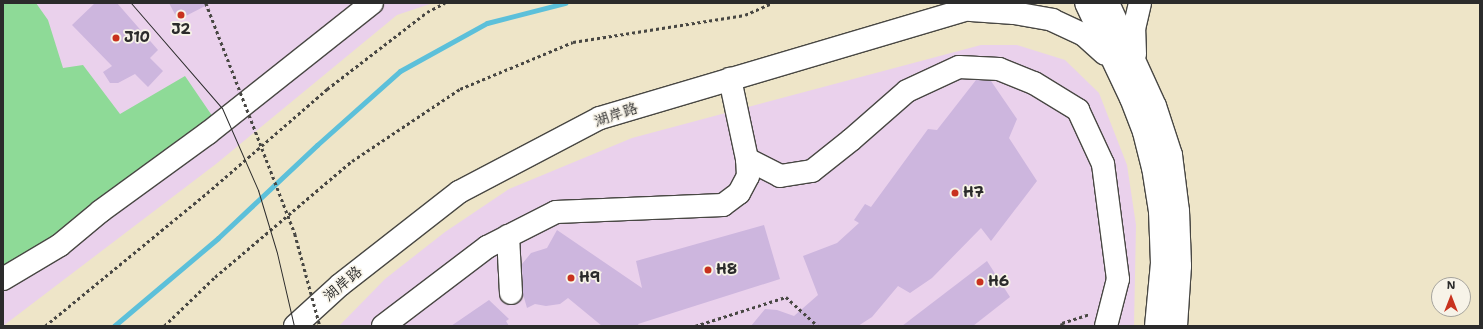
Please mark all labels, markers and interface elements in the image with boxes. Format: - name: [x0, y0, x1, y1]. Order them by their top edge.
- marker: J2: [176, 10, 186, 20]
- place label: J2: [171, 21, 191, 39]
- place label: J10: [124, 29, 150, 47]
- marker: J10: [111, 33, 121, 43]
- street label: 湖岸路: [592, 99, 640, 131]
- place label: H7: [963, 184, 984, 202]
- marker: H7: [950, 188, 960, 198]
- place label: H8: [716, 261, 737, 279]
- street label: 湖岸路: [320, 263, 366, 305]
- marker: H8: [703, 265, 713, 275]
- place label: H9: [579, 269, 600, 287]
- marker: H9: [566, 273, 576, 283]
- place label: H6: [988, 273, 1009, 291]
- marker: H6: [975, 277, 985, 287]
- north arrow: [1431, 277, 1471, 317]
- text: N: [1447, 278, 1455, 293]

